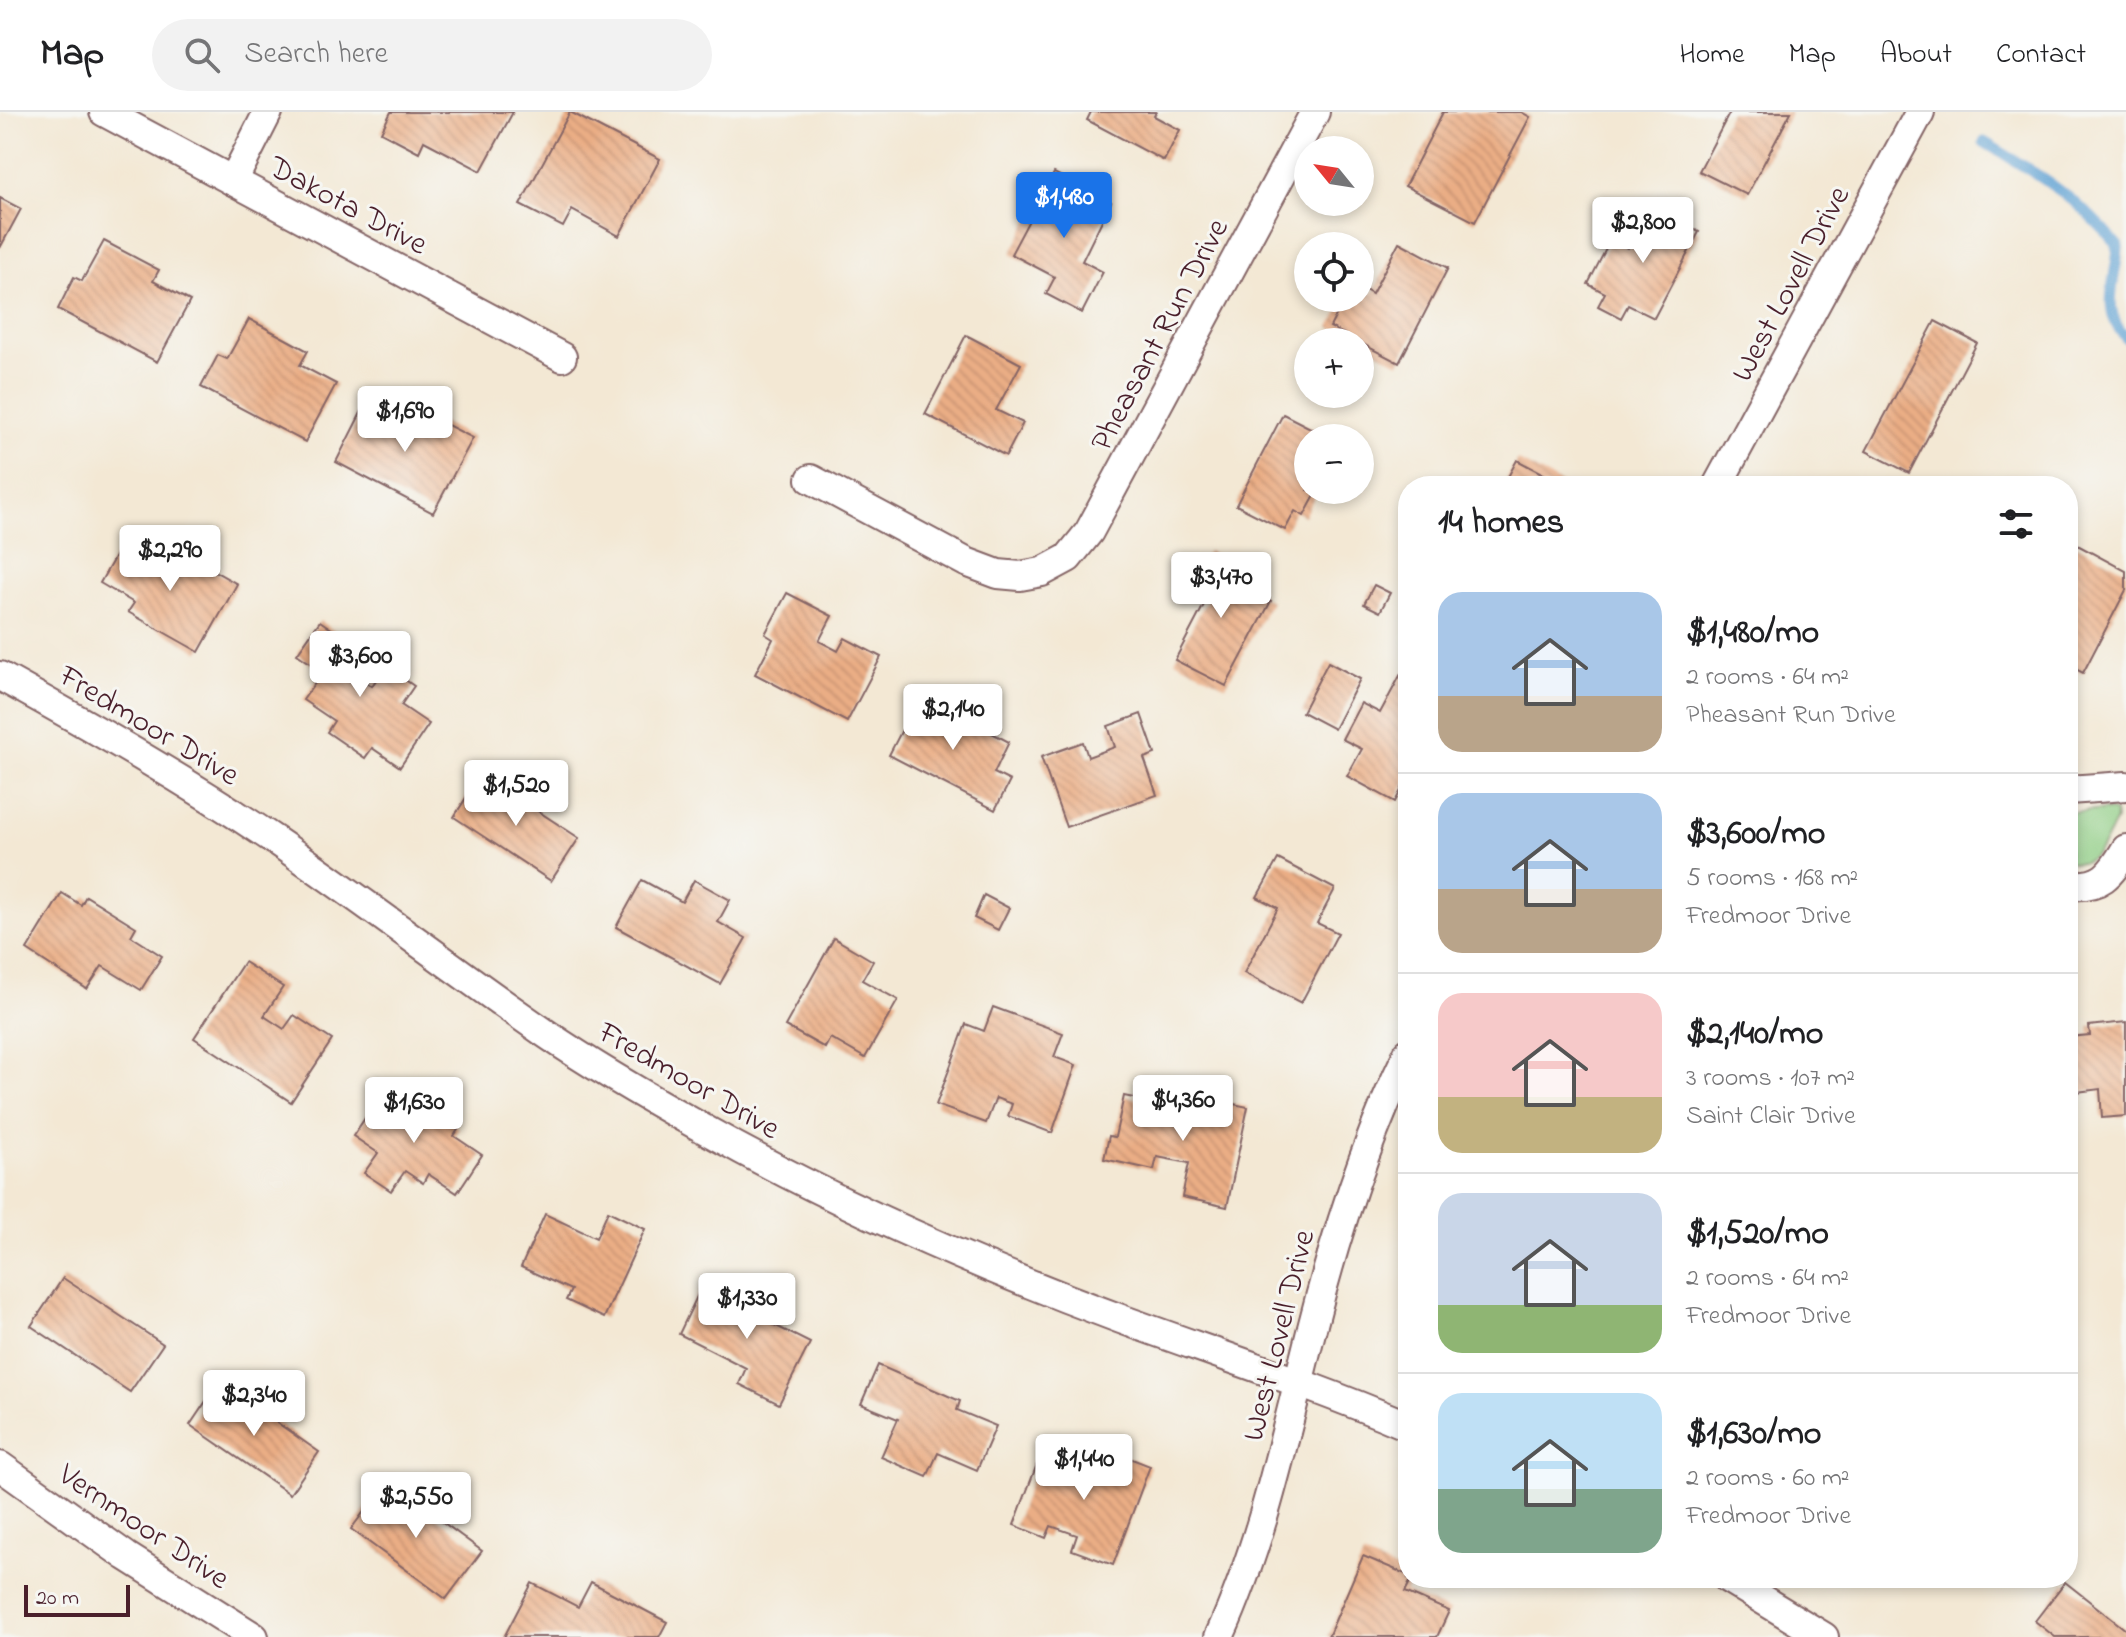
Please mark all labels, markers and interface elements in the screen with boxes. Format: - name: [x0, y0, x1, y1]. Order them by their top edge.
- search box: [152, 19, 712, 91]
- text: Map: [40, 27, 104, 83]
- icon: search: [180, 33, 224, 77]
- text: Search here: [244, 33, 388, 77]
- text: Home: [1679, 35, 1745, 76]
- text: Map: [1789, 35, 1836, 76]
- text: About: [1880, 35, 1952, 76]
- text: Contact: [1996, 35, 2086, 76]
- north arrow: [1294, 136, 1374, 216]
- map controls: [1294, 136, 1374, 504]
- street label: Dakota Drive: [259, 145, 436, 269]
- pin: $1,480: [999, 172, 1129, 240]
- street label: West Lovell Drive: [1721, 178, 1864, 391]
- text: $1,480: [1034, 179, 1094, 217]
- pin: $2,800: [1578, 197, 1708, 265]
- text: $2,800: [1610, 204, 1676, 242]
- street label: Pheasant Run Drive: [1080, 210, 1243, 461]
- button: locate: [1294, 232, 1374, 312]
- button: +: [1294, 328, 1374, 408]
- pin: $1,690: [340, 386, 470, 454]
- text: $1,690: [376, 393, 434, 431]
- button: −: [1294, 424, 1374, 504]
- text: 14 homes: [1438, 499, 1564, 549]
- icon: filters: [1994, 502, 2038, 546]
- pin: $2,290: [105, 525, 235, 593]
- text: $2,290: [137, 532, 203, 570]
- pin: $3,470: [1156, 552, 1286, 620]
- text: $3,470: [1189, 559, 1253, 597]
- text: $1,480/mo: [1686, 609, 1819, 659]
- icon: home: [1502, 624, 1598, 720]
- pin: $3,600: [295, 631, 425, 699]
- text: $3,600: [328, 638, 392, 676]
- street label: Fredmoor Drive: [48, 654, 248, 800]
- text: 2 rooms · 64 m²: [1686, 659, 1849, 697]
- pin: $2,140: [888, 684, 1018, 752]
- text: $2,140: [921, 691, 985, 729]
- text: Pheasant Run Drive: [1686, 697, 1896, 735]
- pin: $1,520: [451, 760, 581, 828]
- text: $1,520: [482, 767, 550, 805]
- text: $3,600/mo: [1686, 810, 1825, 860]
- icon: home: [1502, 825, 1598, 921]
- text: 5 rooms · 168 m²: [1686, 860, 1858, 898]
- text: Fredmoor Drive: [1686, 898, 1851, 936]
- street label: Fredmoor Drive: [588, 1010, 789, 1154]
- text: $2,140/mo: [1686, 1010, 1823, 1060]
- icon: home: [1502, 1025, 1598, 1121]
- text: 3 rooms · 107 m²: [1686, 1060, 1855, 1098]
- pin: $4,360: [1118, 1075, 1248, 1143]
- pin: $1,630: [349, 1077, 479, 1145]
- text: $4,360: [1151, 1082, 1215, 1120]
- text: $1,630: [383, 1084, 445, 1122]
- text: Saint Clair Drive: [1686, 1098, 1856, 1136]
- text: $1,520/mo: [1686, 1210, 1829, 1260]
- street label: West Lovell Drive: [1231, 1225, 1329, 1446]
- icon: home: [1502, 1225, 1598, 1321]
- text: 2 rooms · 64 m²: [1686, 1260, 1849, 1298]
- pin: $1,330: [682, 1273, 812, 1341]
- text: $1,330: [716, 1280, 778, 1318]
- text: Fredmoor Drive: [1686, 1298, 1851, 1336]
- pin: $2,340: [189, 1370, 319, 1438]
- text: $2,340: [221, 1377, 287, 1415]
- text: $1,630/mo: [1686, 1410, 1822, 1460]
- icon: home: [1502, 1425, 1598, 1521]
- pin: $1,440: [1019, 1434, 1149, 1502]
- text: $1,440: [1053, 1441, 1115, 1479]
- street label: Vernmoor Drive: [47, 1453, 239, 1603]
- text: 2 rooms · 60 m²: [1686, 1460, 1850, 1498]
- pin: $2,550: [351, 1472, 481, 1540]
- text: $2,550: [379, 1479, 453, 1517]
- text: Fredmoor Drive: [1686, 1498, 1851, 1536]
- scale bar: [24, 1581, 130, 1617]
- text: 20 m: [36, 1583, 79, 1615]

